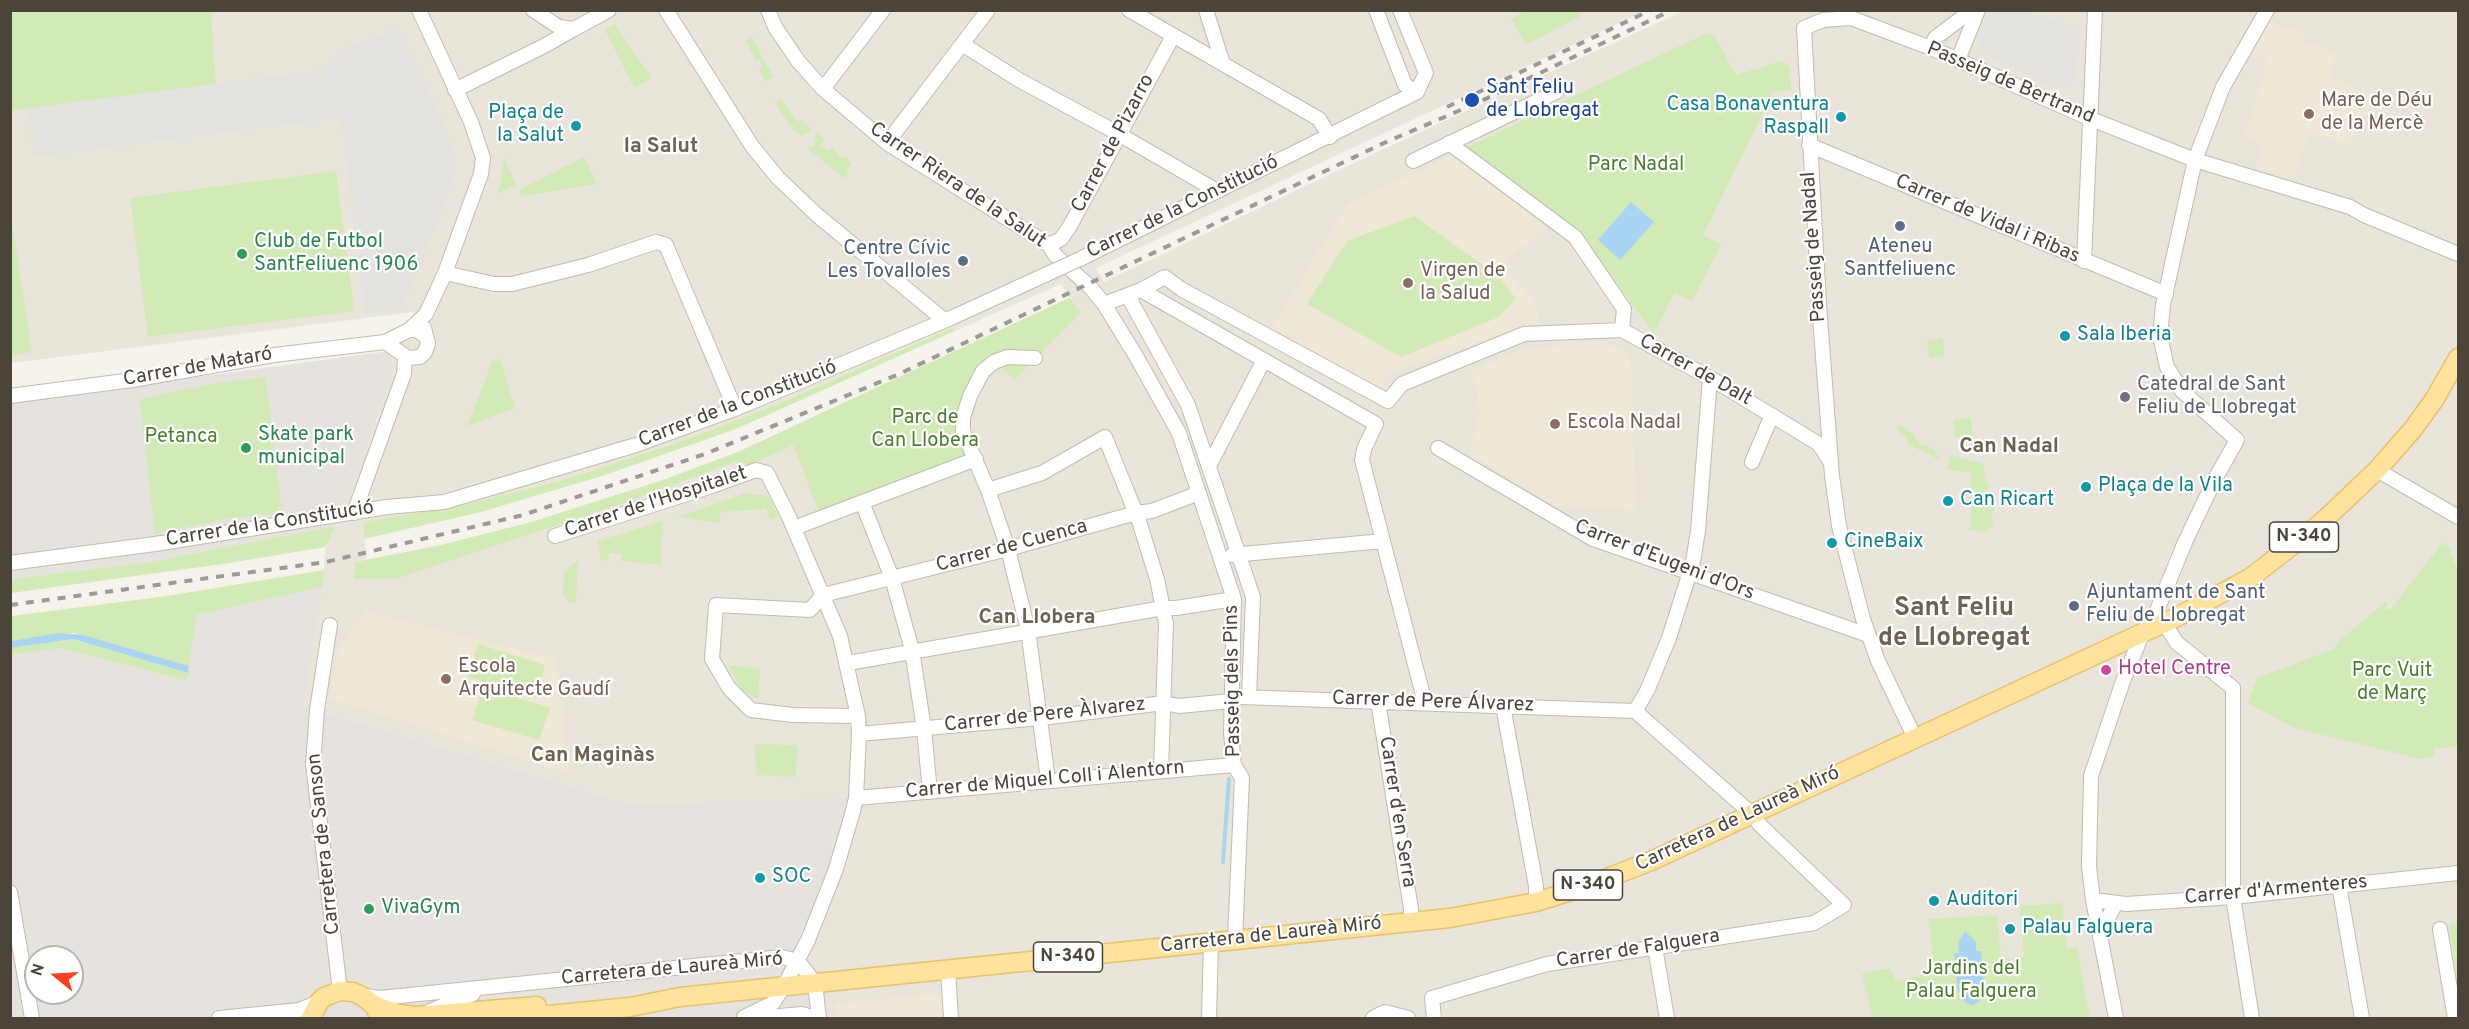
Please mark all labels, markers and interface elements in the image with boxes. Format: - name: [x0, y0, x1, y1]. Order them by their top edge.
- street label: Passeig de Bertrand: [1923, 38, 2097, 130]
- street label: Carrer de Pizarro: [1067, 71, 1161, 217]
- place label: Sant Feliu de Llobregat: [1486, 77, 1599, 124]
- place label: Mare de Déu de la Mercè: [2321, 90, 2432, 137]
- marker: Sant Feliu de Llobregat: [1463, 91, 1481, 109]
- place label: Casa Bonaventura Raspall: [1667, 94, 1829, 141]
- place label: Plaça de la Salut: [488, 102, 564, 149]
- marker: Mare de Déu de la Mercè: [2302, 107, 2316, 121]
- marker: Casa Bonaventura Raspall: [1834, 110, 1848, 124]
- street label: Carrer Riera de la Salut: [864, 118, 1050, 254]
- marker: Plaça de la Salut: [569, 119, 583, 133]
- district label: la Salut: [624, 135, 698, 161]
- street label: Carrer de la Constitució: [1083, 151, 1283, 265]
- park label: Parc Nadal: [1588, 154, 1684, 178]
- street label: Carrer de Vidal i Ribas: [1891, 170, 2083, 270]
- street label: Passeig de Nadal: [1798, 171, 1832, 323]
- marker: Ateneu Santfeliuenc: [1893, 219, 1907, 233]
- place label: Club de Futbol SantFeliuenc 1906: [254, 231, 418, 278]
- place label: Ateneu Santfeliuenc: [1844, 236, 1956, 283]
- place label: Centre Cívic Les Tovalloles: [827, 238, 951, 285]
- marker: Club de Futbol SantFeliuenc 1906: [235, 247, 249, 261]
- marker: Centre Cívic Les Tovalloles: [956, 254, 970, 268]
- place label: Virgen de la Salud: [1420, 260, 1505, 307]
- marker: Virgen de la Salud: [1401, 276, 1415, 290]
- place label: Sala Iberia: [2077, 324, 2171, 348]
- marker: Sala Iberia: [2058, 329, 2072, 343]
- street label: Carrer de Dalt: [1634, 330, 1756, 412]
- street label: Carrer de Mataró: [122, 343, 274, 393]
- street label: Carrer de la Constitució: [635, 356, 841, 454]
- place label: Catedral de Sant Feliu de Llobregat: [2137, 374, 2297, 421]
- marker: Catedral de Sant Feliu de Llobregat: [2118, 390, 2132, 404]
- park label: Parc de Can Llobera: [871, 407, 979, 454]
- place label: Escola Nadal: [1567, 412, 1681, 436]
- marker: Escola Nadal: [1548, 417, 1562, 431]
- place label: Skate park municipal: [258, 424, 354, 471]
- park label: Petanca: [144, 426, 218, 450]
- district label: Can Nadal: [1959, 435, 2059, 461]
- marker: Skate park municipal: [239, 441, 253, 455]
- street label: Carrer de l'Hospitalet: [562, 462, 750, 544]
- place label: Plaça de la Vila: [2098, 475, 2233, 499]
- marker: Plaça de la Vila: [2079, 480, 2093, 494]
- place label: Can Ricart: [1960, 489, 2054, 513]
- marker: Can Ricart: [1941, 494, 1955, 508]
- street label: Carrer de la Constitució: [164, 497, 376, 553]
- street label: Carrer de Cuenca: [934, 515, 1090, 579]
- street label: Carrer d'Eugeni d'Ors: [1570, 516, 1758, 606]
- road number: N-340: [2270, 522, 2338, 552]
- place label: CineBaix: [1844, 531, 1924, 555]
- marker: CineBaix: [1825, 536, 1839, 550]
- place label: Ajuntament de Sant Feliu de Llobregat: [2086, 582, 2265, 629]
- district label: Sant Feliu de Llobregat: [1878, 594, 2030, 656]
- marker: Ajuntament de Sant Feliu de Llobregat: [2067, 599, 2081, 613]
- street label: Passeig dels Pins: [1221, 604, 1247, 758]
- district label: Can Llobera: [978, 606, 1096, 632]
- place label: Escola Arquitecte Gaudí: [458, 656, 609, 703]
- place label: Hotel Centre: [2118, 658, 2231, 682]
- park label: Parc Vuit de Març: [2352, 660, 2432, 707]
- marker: Hotel Centre: [2099, 663, 2113, 677]
- marker: Escola Arquitecte Gaudí: [439, 672, 453, 686]
- street label: Carrer de Pere Álvarez: [1331, 687, 1535, 719]
- street label: Carrer de Pere Àlvarez: [943, 693, 1147, 739]
- street label: Carrer d'en Serra: [1372, 735, 1420, 889]
- district label: Can Maginàs: [531, 744, 655, 770]
- street label: Carretera de Sanson: [304, 752, 346, 936]
- street label: Carrer de Miquel Coll i Alentorn: [904, 757, 1186, 805]
- street label: Carretera de Laureà Miró: [1632, 762, 1844, 878]
- place label: SOC: [772, 866, 812, 890]
- road number: N-340: [1554, 870, 1622, 900]
- marker: SOC: [753, 871, 767, 885]
- street label: Carrer d'Armenteres: [2184, 871, 2368, 911]
- place label: Auditori: [1946, 889, 2018, 913]
- marker: Auditori: [1927, 894, 1941, 908]
- place label: VivaGym: [381, 897, 461, 921]
- marker: VivaGym: [362, 902, 376, 916]
- street label: Carretera de Laureà Miró: [1159, 912, 1383, 960]
- place label: Palau Falguera: [2022, 917, 2153, 941]
- marker: Palau Falguera: [2003, 922, 2017, 936]
- street label: Carrer de Falguera: [1554, 925, 1722, 975]
- road number: N-340: [1034, 942, 1102, 972]
- north arrow: [24, 945, 84, 1005]
- street label: Carretera de Laureà Miró: [560, 948, 784, 992]
- park label: Jardins del Palau Falguera: [1905, 958, 2037, 1005]
- text: N: [27, 961, 50, 979]

